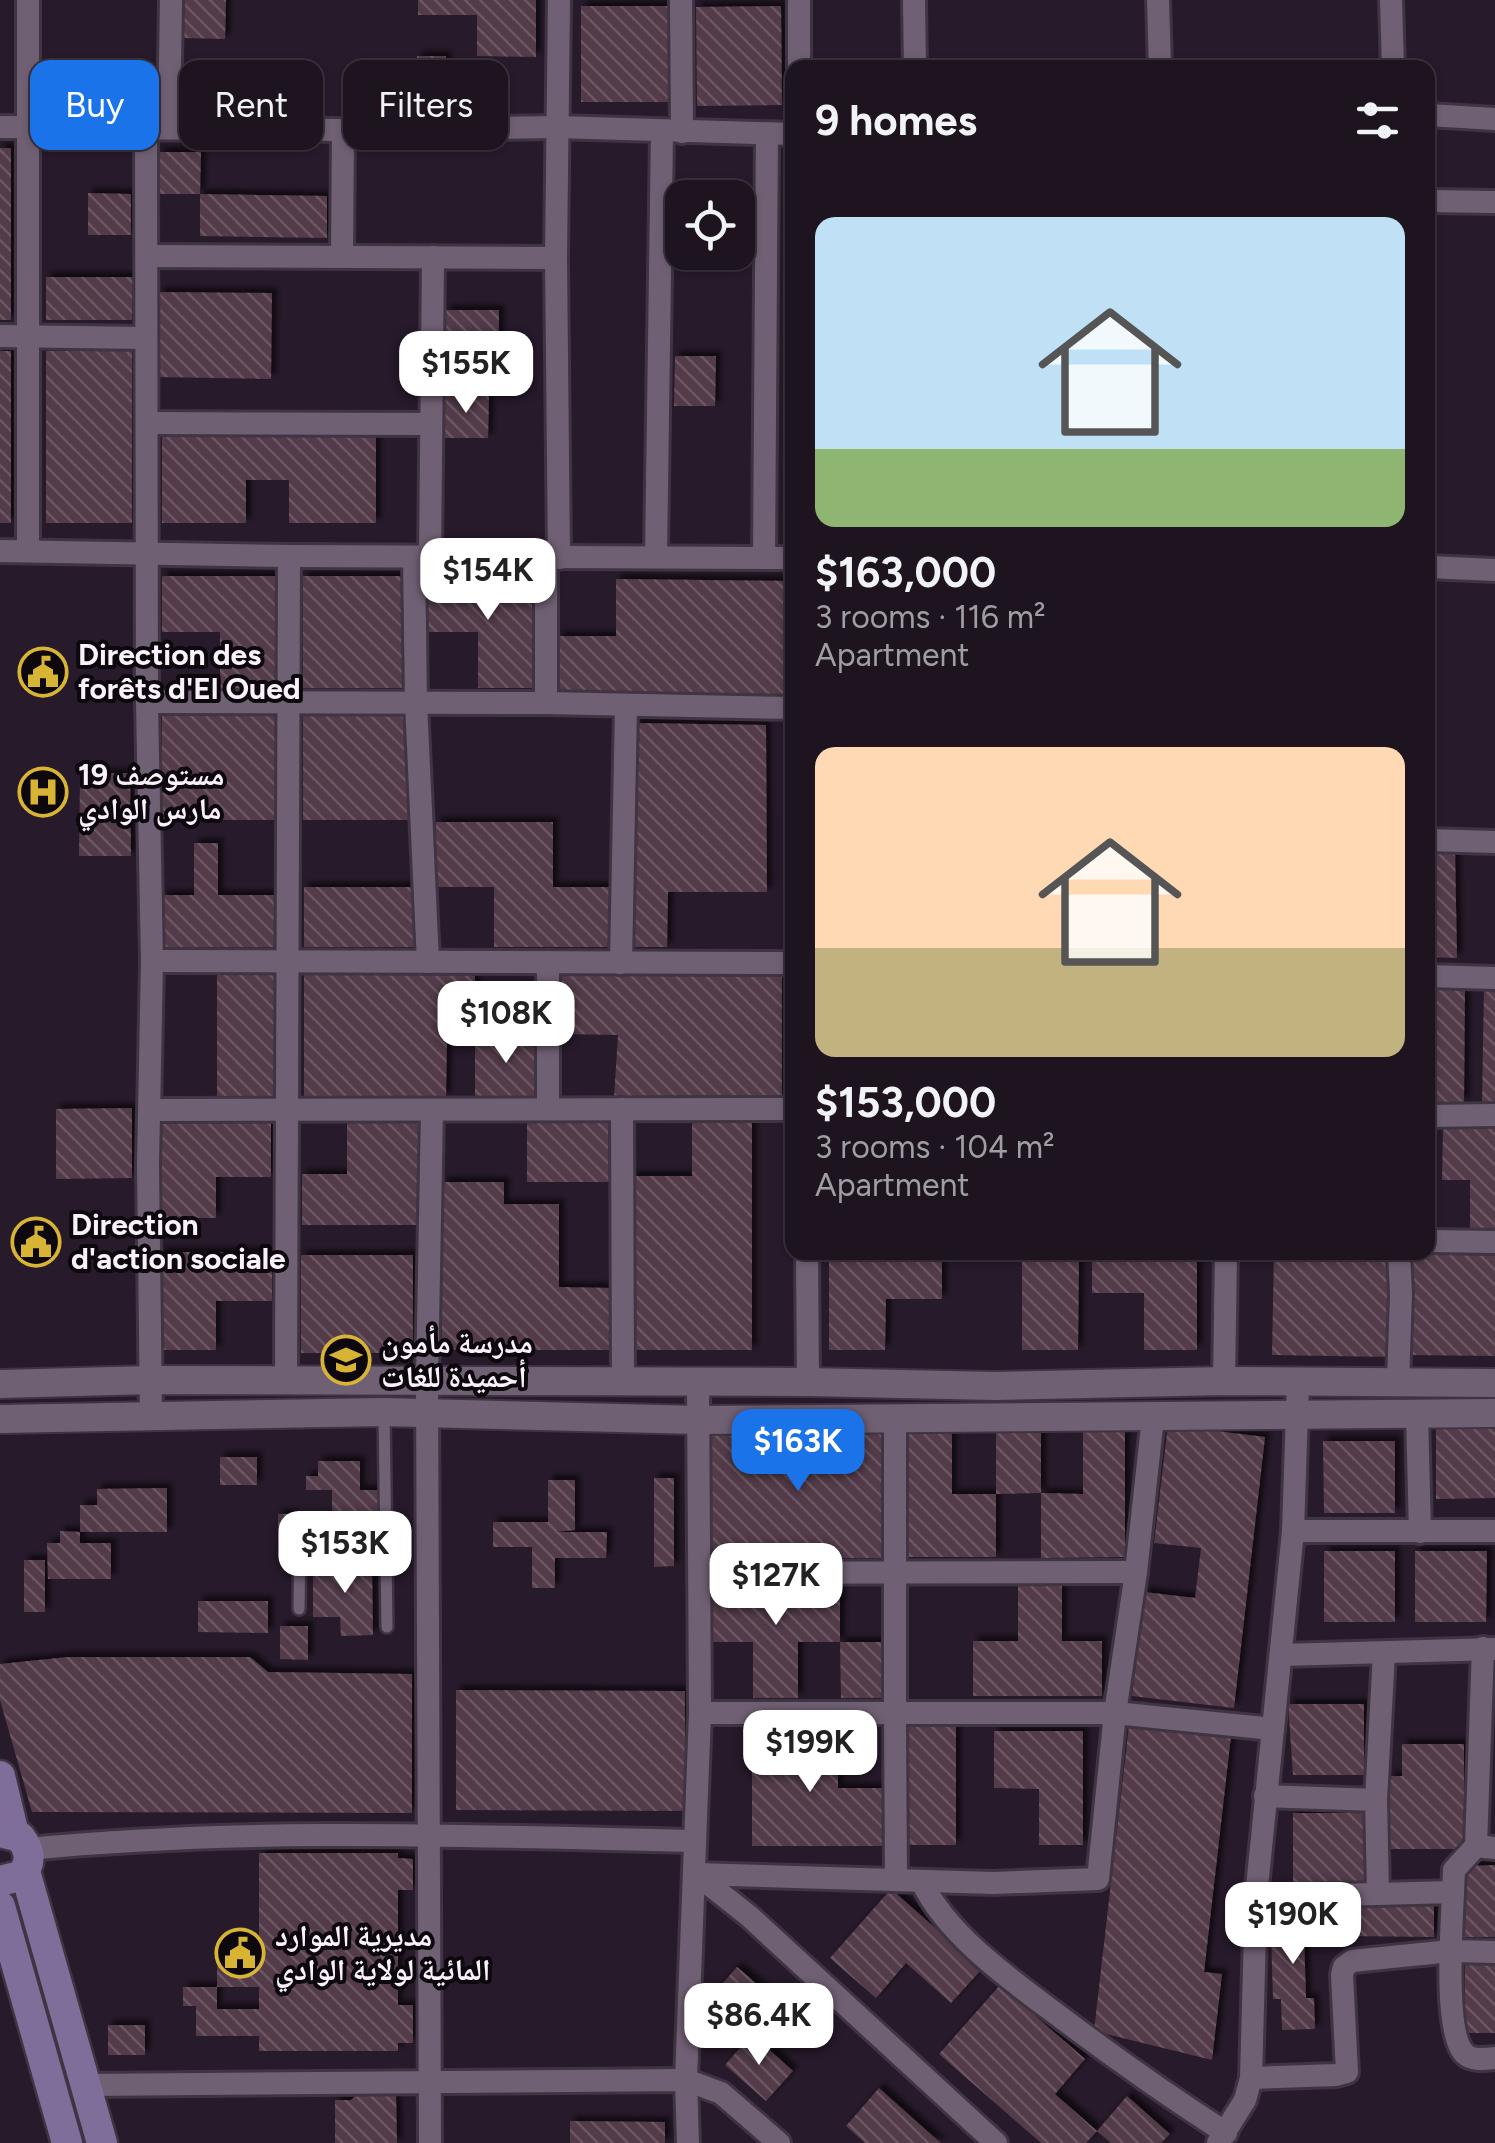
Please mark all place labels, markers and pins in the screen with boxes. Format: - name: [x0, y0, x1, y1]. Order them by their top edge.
- pin: $155K: [396, 331, 536, 416]
- pin: $154K: [418, 538, 558, 623]
- place label: Direction des forêts d'El Oued: [78, 636, 301, 707]
- public building icon: Direction des forêts d'El Oued: [17, 646, 69, 698]
- place label: مستوصف 19 مارس الوادي: [78, 756, 225, 832]
- hospital icon: مستوصف 19 مارس الوادي: [17, 766, 69, 818]
- pin: $108K: [436, 981, 576, 1066]
- place label: Direction d'action sociale: [71, 1206, 286, 1277]
- public building icon: Direction d'action sociale: [10, 1216, 62, 1268]
- place label: مدرسة مأمون أحميدة للغات: [381, 1324, 533, 1395]
- school or university icon: مدرسة مأمون أحميدة للغات: [320, 1334, 372, 1386]
- pin: $163K: [728, 1409, 868, 1494]
- pin: $153K: [275, 1511, 415, 1596]
- pin: $127K: [706, 1543, 846, 1628]
- pin: $199K: [740, 1710, 880, 1795]
- pin: $190K: [1223, 1882, 1363, 1967]
- place label: مديرية الموارد المائية لولاية الوادي: [275, 1917, 491, 1993]
- public building icon: مديرية الموارد المائية لولاية الوادي: [214, 1927, 266, 1979]
- pin: $86.4K: [678, 1983, 840, 2068]

